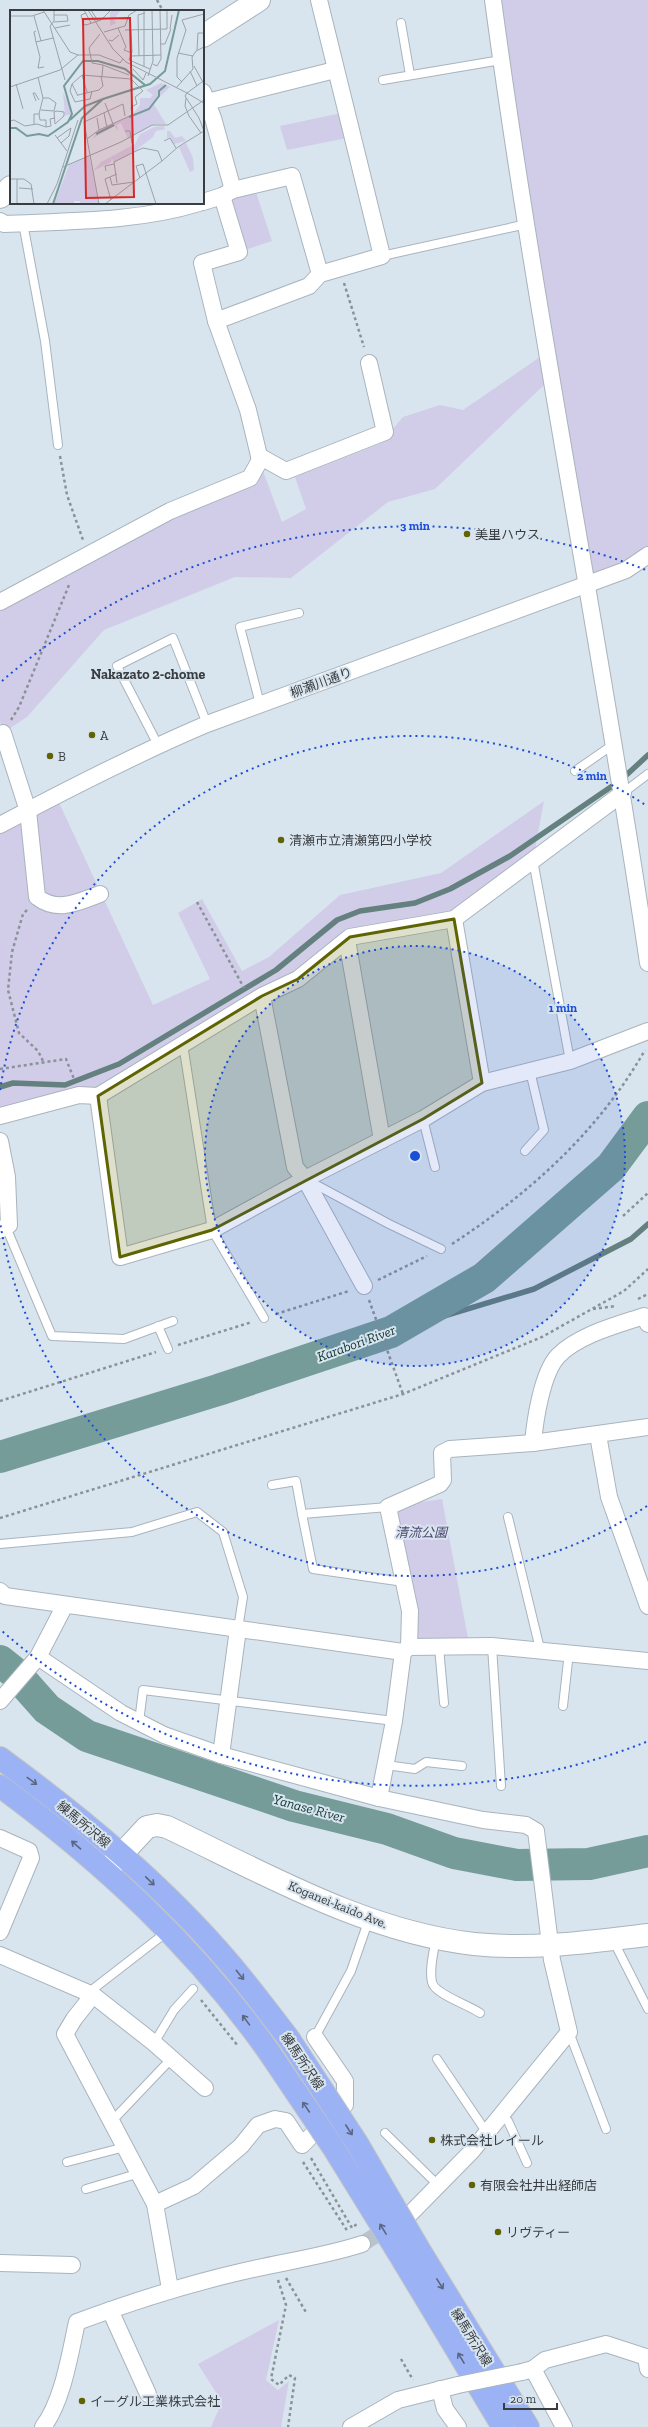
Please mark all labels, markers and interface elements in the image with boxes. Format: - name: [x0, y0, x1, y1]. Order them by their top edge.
- inset map: [10, 10, 204, 204]
- text: 3 min: [400, 519, 430, 533]
- place label: 美里ハウス: [475, 527, 540, 542]
- marker: 美里ハウス: [462, 529, 472, 539]
- street label: 柳瀬川通り: [288, 664, 354, 701]
- district label: Nakazato 2-chome: [91, 666, 206, 683]
- place label: A: [100, 728, 109, 743]
- marker: A: [87, 730, 97, 740]
- place label: B: [58, 749, 66, 764]
- marker: B: [45, 751, 55, 761]
- text: 2 min: [577, 769, 607, 783]
- place label: 清瀬市立清瀬第四小学校: [289, 833, 432, 848]
- marker: 清瀬市立清瀬第四小学校: [276, 835, 286, 845]
- text: 1 min: [549, 1001, 577, 1015]
- centre of rings: [408, 1149, 422, 1163]
- water label: Karabori River: [315, 1321, 398, 1365]
- park label: 清流公園: [395, 1525, 449, 1540]
- one-way arrow: [26, 1777, 37, 1786]
- water label: Yanase River: [271, 1791, 347, 1826]
- street label: 練馬所沢線: [54, 1798, 113, 1851]
- one-way arrow: [71, 1841, 82, 1850]
- one-way arrow: [145, 1876, 155, 1886]
- street label: Koganei-kaido Ave.: [286, 1878, 390, 1931]
- one-way arrow: [235, 1970, 244, 1981]
- one-way arrow: [242, 2015, 250, 2026]
- street label: 練馬所沢線: [278, 2030, 327, 2092]
- one-way arrow: [302, 2102, 310, 2113]
- one-way arrow: [345, 2124, 353, 2135]
- place label: 株式会社レイール: [440, 2133, 544, 2148]
- marker: 株式会社レイール: [427, 2135, 437, 2145]
- place label: 有限会社井出経師店: [480, 2178, 597, 2193]
- marker: 有限会社井出経師店: [467, 2180, 477, 2190]
- one-way arrow: [379, 2223, 387, 2235]
- place label: リヴティー: [506, 2225, 570, 2240]
- marker: リヴティー: [493, 2227, 503, 2237]
- one-way arrow: [437, 2278, 445, 2290]
- street label: 練馬所沢線: [448, 2306, 495, 2369]
- one-way arrow: [457, 2353, 465, 2364]
- scale bar: [504, 2385, 557, 2411]
- text: 20 m: [510, 2392, 537, 2406]
- place label: イーグル工業株式会社: [90, 2394, 220, 2409]
- marker: イーグル工業株式会社: [77, 2396, 87, 2406]

